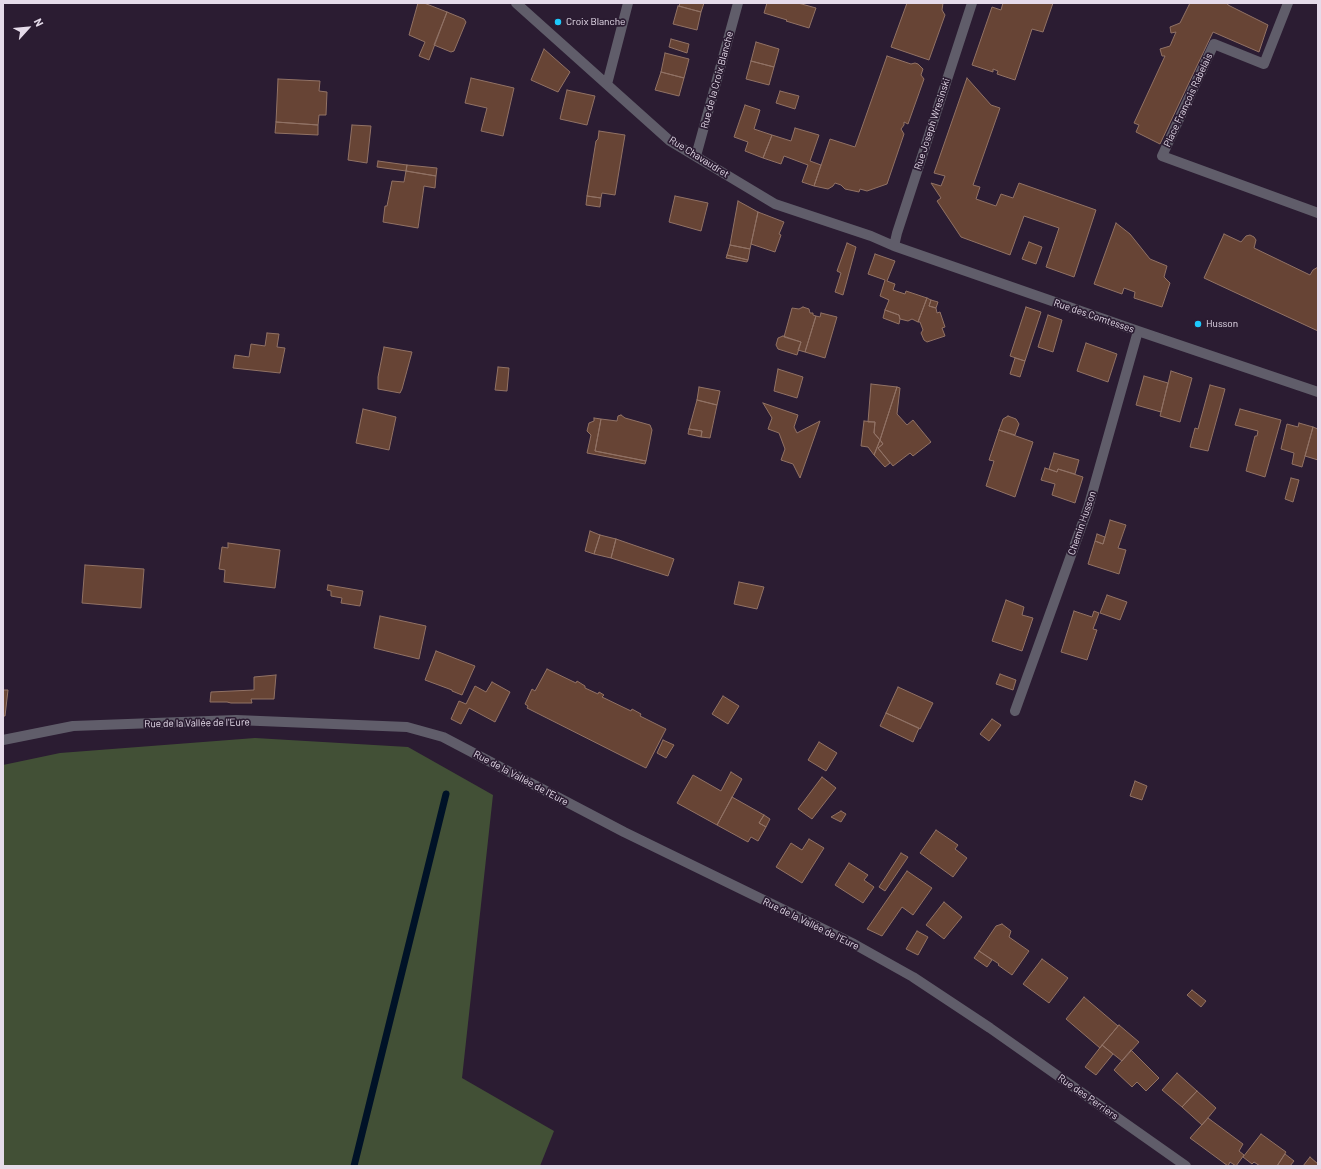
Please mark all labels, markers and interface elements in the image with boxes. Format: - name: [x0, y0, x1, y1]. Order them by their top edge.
- north arrow: [8, 8, 48, 48]
- text: N: [32, 16, 47, 29]
- place label: Croix Blanche: [566, 16, 625, 28]
- marker: Croix Blanche: [553, 17, 563, 27]
- street label: Rue de la Croix Blanche: [698, 30, 736, 130]
- street label: Place François Rabelais: [1161, 51, 1215, 149]
- street label: Rue Joseph Wresinski: [912, 77, 952, 171]
- street label: Rue Chavaudret: [667, 134, 731, 180]
- street label: Rue des Comtesses: [1052, 297, 1136, 335]
- place label: Husson: [1206, 318, 1238, 330]
- marker: Husson: [1193, 319, 1203, 329]
- street label: Chemin Husson: [1065, 489, 1099, 557]
- street label: Rue de la Vallée de l'Eure: [144, 716, 250, 730]
- street label: Rue de la Vallée de l'Eure: [472, 748, 570, 808]
- street label: Rue de la Vallée de l'Eure: [761, 895, 861, 953]
- street label: Rue des Perriers: [1055, 1072, 1121, 1122]

